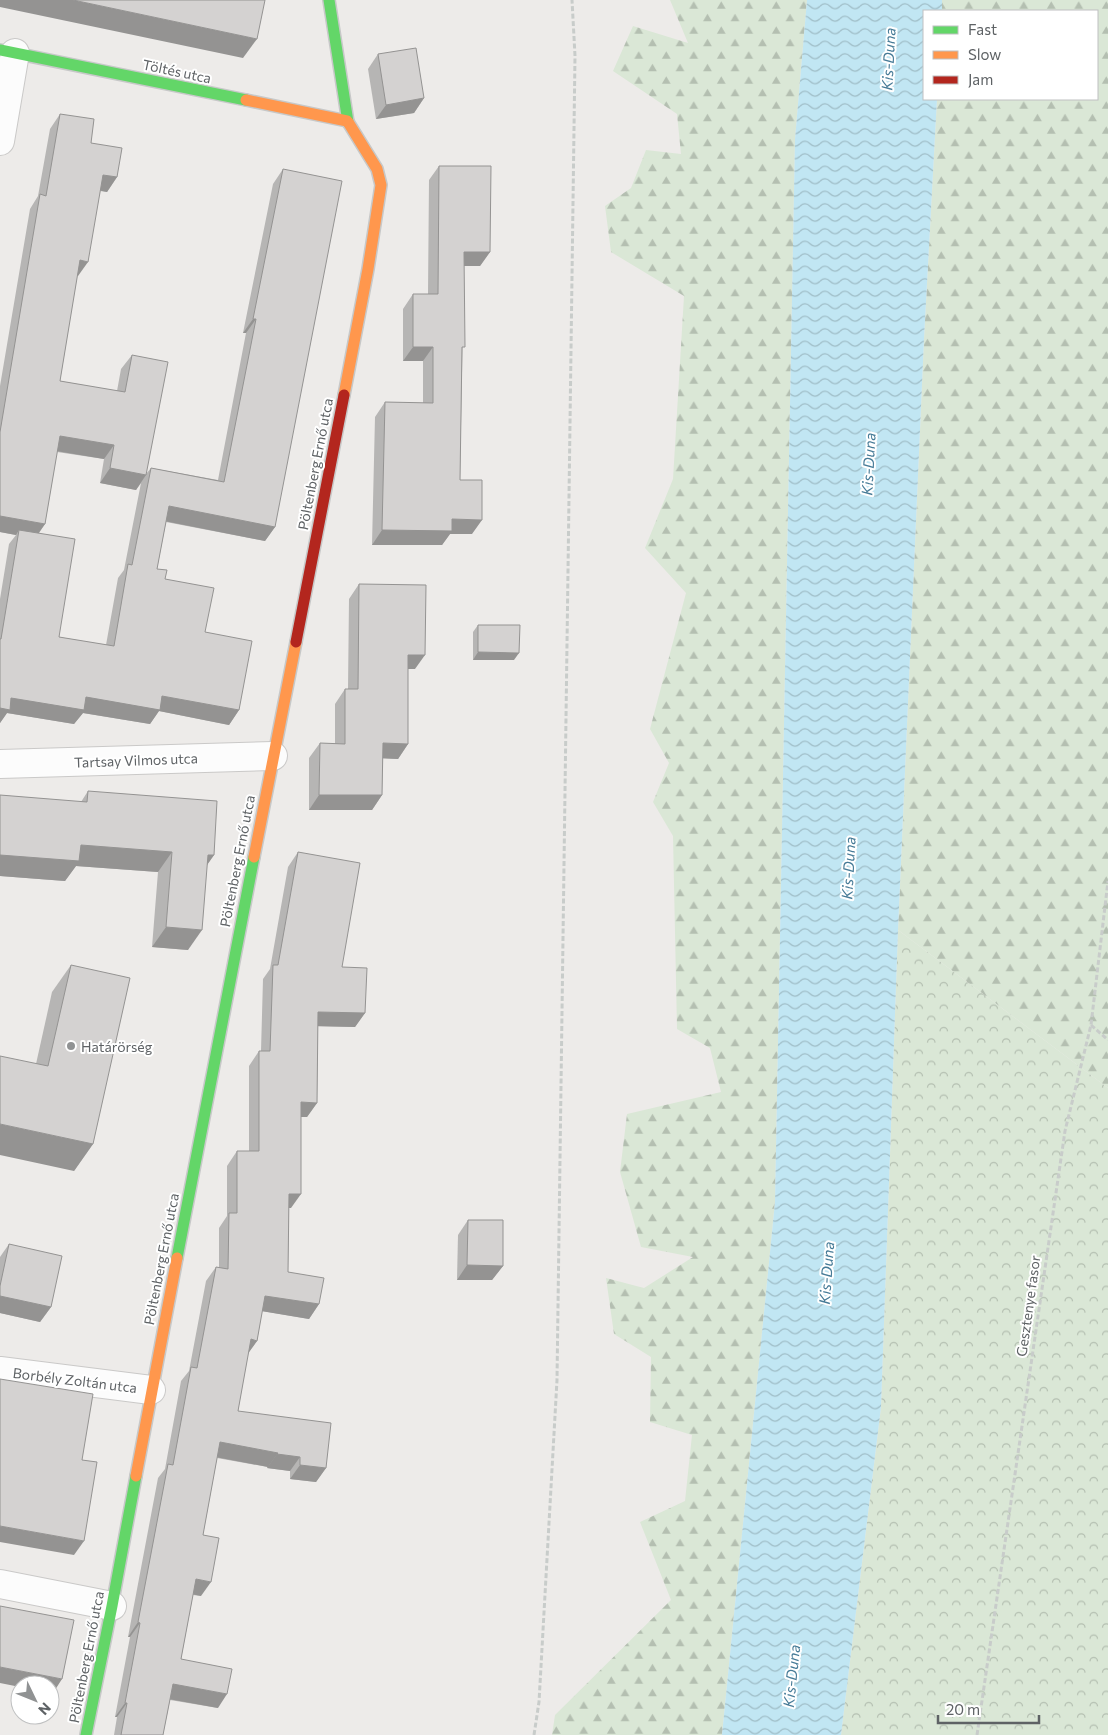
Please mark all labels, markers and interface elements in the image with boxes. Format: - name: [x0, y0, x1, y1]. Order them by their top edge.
- legend: [923, 10, 1098, 100]
- text: Fast: [968, 20, 997, 38]
- water label: Kis-Duna: [877, 27, 899, 91]
- text: Slow: [968, 45, 1001, 63]
- street label: Töltés utca: [141, 55, 213, 87]
- text: Jam: [968, 70, 993, 88]
- street label: Pöltenberg Ernő utca: [294, 397, 336, 531]
- water label: Kis-Duna: [857, 432, 879, 496]
- street label: Tartsay Vilmos utca: [74, 749, 198, 771]
- street label: Pöltenberg Ernő utca: [216, 794, 258, 928]
- water label: Kis-Duna: [837, 836, 859, 900]
- place label: Határörség: [81, 1038, 153, 1055]
- marker: Határörség: [65, 1040, 77, 1052]
- street label: Pöltenberg Ernő utca: [140, 1192, 182, 1326]
- water label: Kis-Duna: [815, 1241, 837, 1305]
- street label: Gesztenye fasor: [1012, 1254, 1044, 1358]
- street label: Borbély Zoltán utca: [12, 1364, 138, 1396]
- street label: Pöltenberg Ernő utca: [65, 1590, 107, 1724]
- water label: Kis-Duna: [779, 1644, 803, 1708]
- north arrow: [10, 1675, 60, 1725]
- scale bar: [938, 1692, 1039, 1724]
- text: N: [35, 1700, 55, 1719]
- text: 20 m: [946, 1700, 980, 1718]

